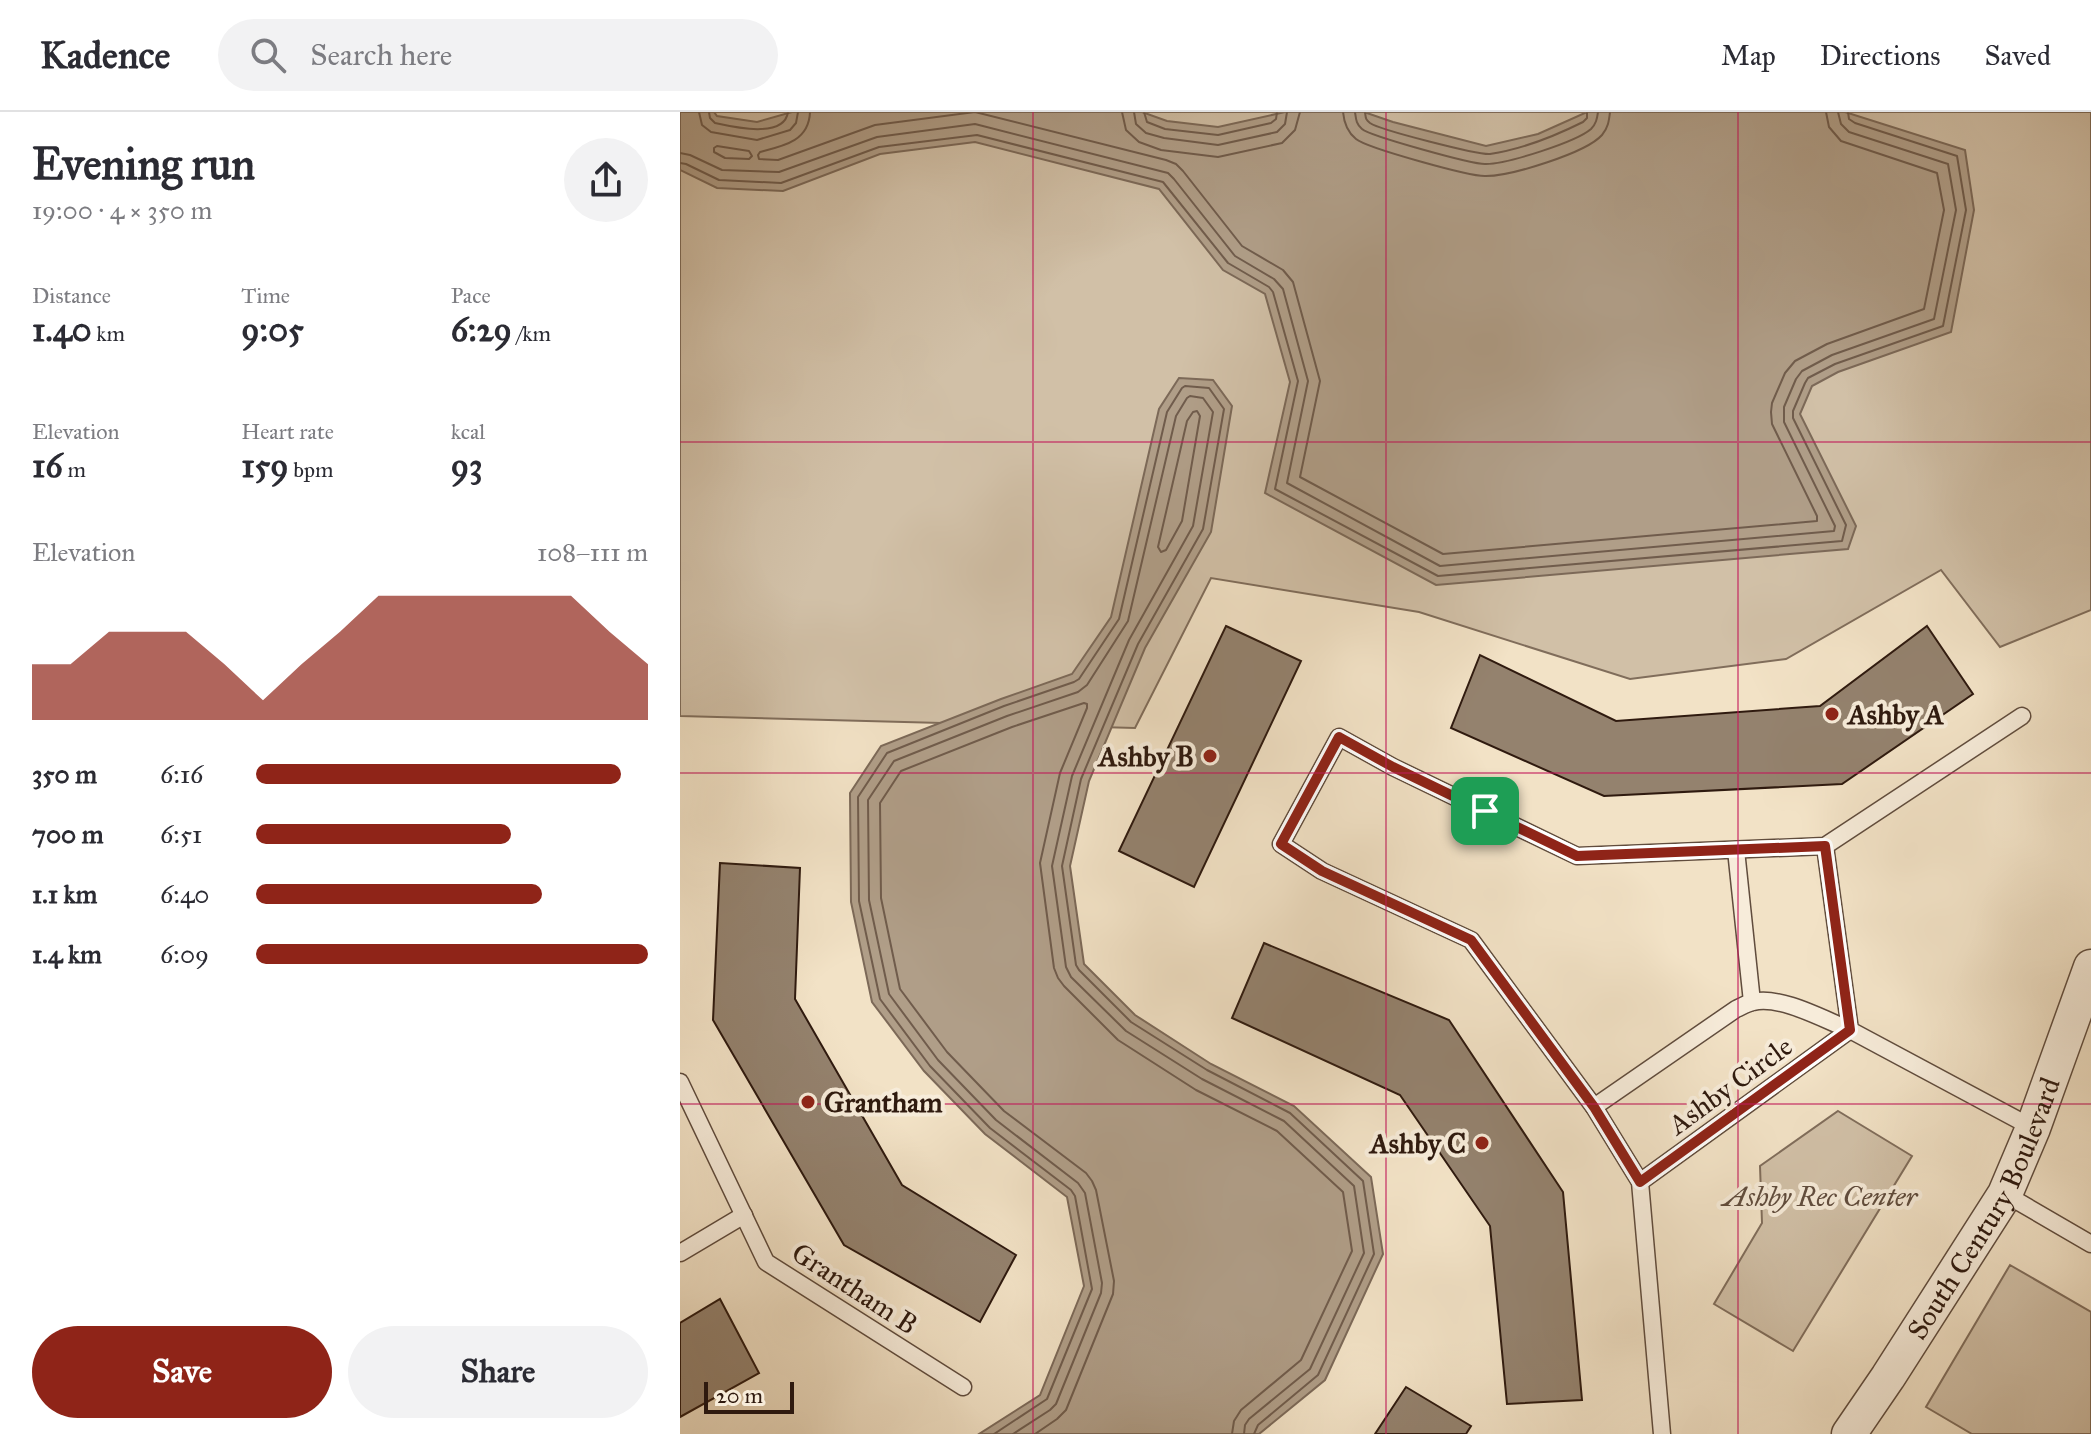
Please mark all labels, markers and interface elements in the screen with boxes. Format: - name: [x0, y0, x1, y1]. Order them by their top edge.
- search box: [218, 19, 778, 91]
- text: Kadence: [40, 32, 170, 78]
- icon: search: [246, 33, 290, 77]
- text: Search here: [310, 37, 452, 73]
- text: Map: [1721, 38, 1776, 73]
- text: Directions: [1820, 38, 1941, 73]
- text: Saved: [1985, 38, 2051, 73]
- text: Evening run: [32, 137, 255, 191]
- button: share: [564, 138, 648, 222]
- text: 19:00 · 4 × 350 m: [32, 194, 212, 226]
- text: Distance: [32, 282, 111, 309]
- text: Time: [241, 282, 290, 309]
- text: Pace: [451, 282, 491, 309]
- text: 1.40: [32, 309, 92, 350]
- text: 9:05: [241, 309, 304, 350]
- text: 6:29: [451, 309, 512, 350]
- text: km: [92, 320, 125, 347]
- text: /km: [512, 320, 551, 347]
- text: Elevation: [32, 418, 119, 445]
- text: Heart rate: [241, 418, 334, 445]
- text: kcal: [451, 418, 485, 445]
- text: 16: [32, 445, 63, 486]
- text: 159: [241, 445, 289, 486]
- text: 93: [451, 445, 483, 486]
- text: m: [63, 456, 86, 483]
- text: bpm: [289, 456, 333, 483]
- text: Elevation: [32, 536, 135, 568]
- text: 108–111 m: [537, 536, 648, 568]
- place label: Ashby A: [1846, 697, 1945, 732]
- marker: Ashby A: [1823, 705, 1841, 723]
- place label: Ashby B: [1097, 739, 1194, 774]
- marker: Ashby B: [1201, 747, 1219, 765]
- text: 350 m: [32, 758, 97, 790]
- text: 6:16: [160, 758, 203, 790]
- pin: [1451, 777, 1519, 845]
- icon: arrive: [1463, 789, 1507, 833]
- text: 700 m: [32, 818, 104, 850]
- text: 6:51: [160, 818, 202, 850]
- text: 1.1 km: [32, 878, 97, 910]
- text: 6:40: [160, 878, 210, 910]
- text: 1.4 km: [32, 938, 102, 970]
- text: 6:09: [160, 938, 209, 970]
- street label: Ashby Circle: [1661, 1029, 1799, 1143]
- street label: South Century Boulevard: [1900, 1073, 2068, 1346]
- place label: Grantham: [824, 1085, 943, 1120]
- marker: Grantham: [799, 1093, 817, 1111]
- place label: Ashby C: [1368, 1126, 1466, 1161]
- marker: Ashby C: [1473, 1134, 1491, 1152]
- park label: Ashby Rec Center: [1720, 1179, 1918, 1214]
- street label: Grantham B: [785, 1235, 924, 1342]
- button: Save: [32, 1326, 332, 1418]
- button: Share: [348, 1326, 648, 1418]
- scale bar: [704, 1378, 794, 1414]
- text: 20 m: [716, 1382, 763, 1409]

